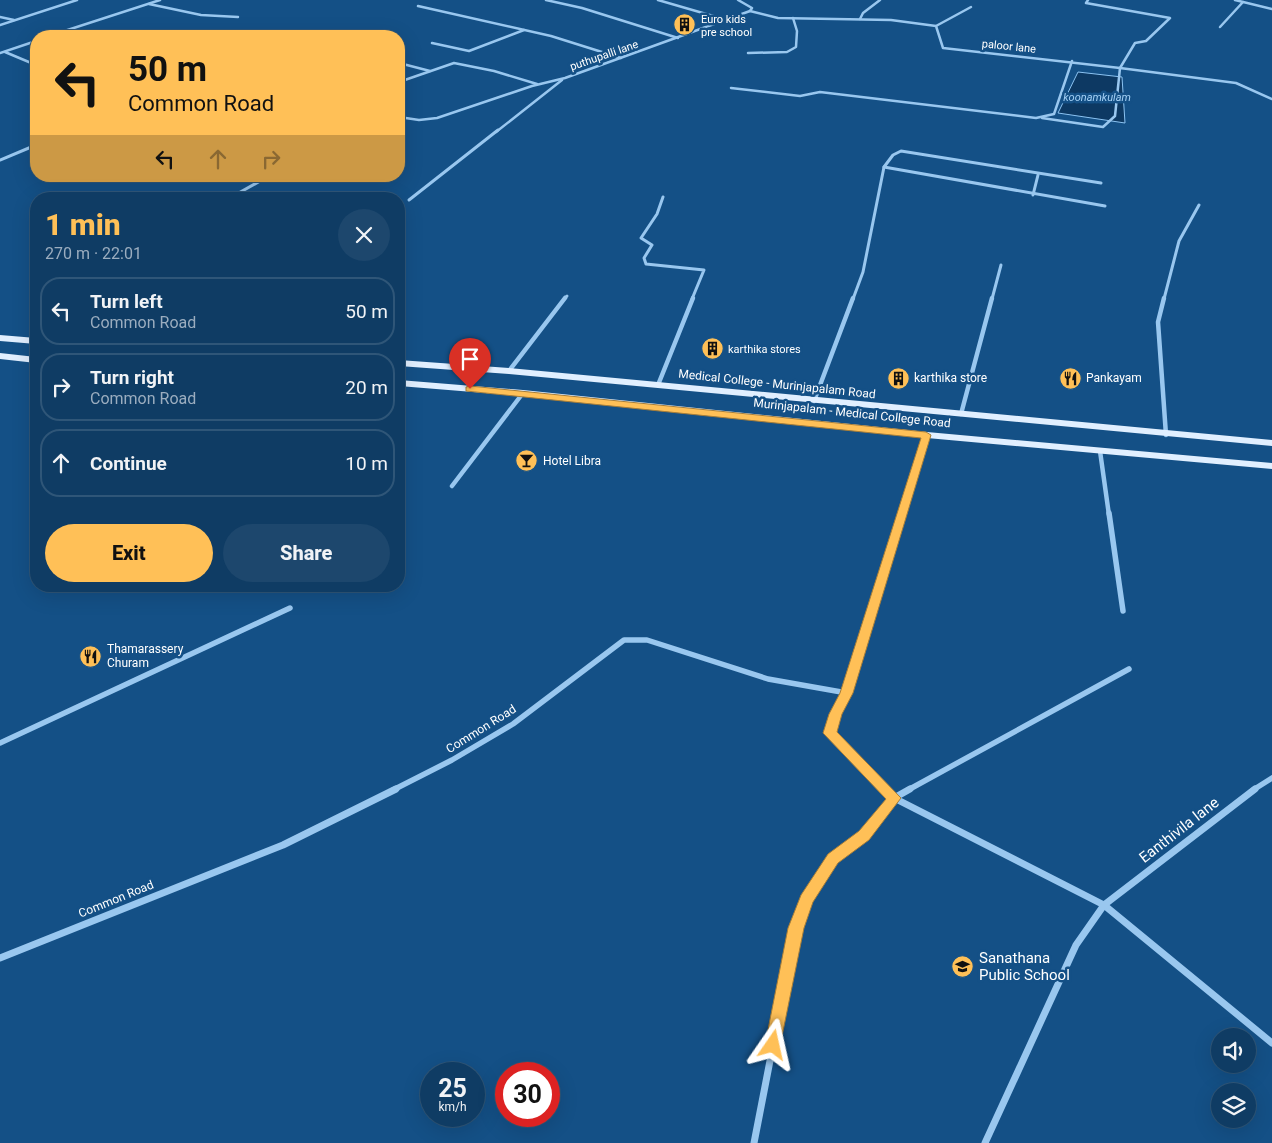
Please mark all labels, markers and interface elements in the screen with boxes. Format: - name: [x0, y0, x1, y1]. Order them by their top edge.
- building icon: Euro kids pre school: [673, 13, 697, 37]
- place label: Euro kids pre school: [701, 13, 752, 39]
- street label: paloor lane: [981, 37, 1037, 56]
- street label: puthupalli lane: [568, 38, 640, 73]
- text: 50 m: [128, 49, 207, 90]
- icon: left: [45, 50, 110, 115]
- text: Common Road: [128, 91, 274, 116]
- water label: koonamkulam: [1063, 91, 1131, 104]
- icon: left: [151, 145, 179, 173]
- icon: ahead: [204, 145, 232, 173]
- icon: right: [257, 145, 285, 173]
- text: 1 min: [45, 207, 121, 242]
- button: close: [338, 209, 390, 261]
- text: 270 m · 22:01: [45, 244, 142, 263]
- text: Turn left: [90, 290, 163, 313]
- icon: left: [47, 297, 75, 325]
- text: 50 m: [345, 300, 388, 323]
- text: Common Road: [90, 313, 196, 332]
- building icon: karthika stores: [700, 337, 724, 361]
- pin: [449, 338, 491, 389]
- place label: karthika stores: [728, 343, 801, 356]
- icon: arrive: [456, 345, 484, 373]
- text: Turn right: [90, 366, 174, 389]
- building icon: karthika store: [886, 366, 910, 390]
- restaurant icon: Pankayam: [1058, 366, 1082, 390]
- street label: Medical College - Murinjapalam Road: [678, 367, 876, 401]
- place label: karthika store: [914, 371, 987, 385]
- place label: Pankayam: [1086, 371, 1142, 385]
- icon: right: [47, 373, 75, 401]
- text: 20 m: [345, 376, 388, 399]
- text: Common Road: [90, 389, 196, 408]
- street label: Murinjapalam - Medical College Road: [753, 396, 951, 430]
- icon: ahead: [47, 449, 75, 477]
- bar icon: Hotel Libra: [515, 449, 539, 473]
- text: Continue: [90, 452, 167, 475]
- text: 10 m: [345, 452, 388, 475]
- place label: Hotel Libra: [543, 454, 601, 468]
- button: Exit: [45, 524, 213, 582]
- button: Share: [223, 524, 390, 582]
- place label: Thamarassery Churam: [107, 642, 184, 670]
- restaurant icon: Thamarassery Churam: [79, 644, 103, 668]
- street label: Common Road: [444, 702, 518, 756]
- street label: Eanthivila lane: [1136, 793, 1223, 867]
- street label: Common Road: [76, 878, 156, 920]
- place label: Sanathana Public School: [979, 949, 1070, 984]
- school or university icon: Sanathana Public School: [951, 955, 975, 979]
- position arrow: [746, 1018, 798, 1070]
- map controls: [1211, 1028, 1256, 1128]
- button: sound: [1211, 1028, 1256, 1073]
- speed limit sign: 30: [495, 1062, 560, 1127]
- text: 25: [438, 1074, 467, 1103]
- button: layers: [1211, 1083, 1256, 1128]
- text: km/h: [438, 1100, 467, 1114]

